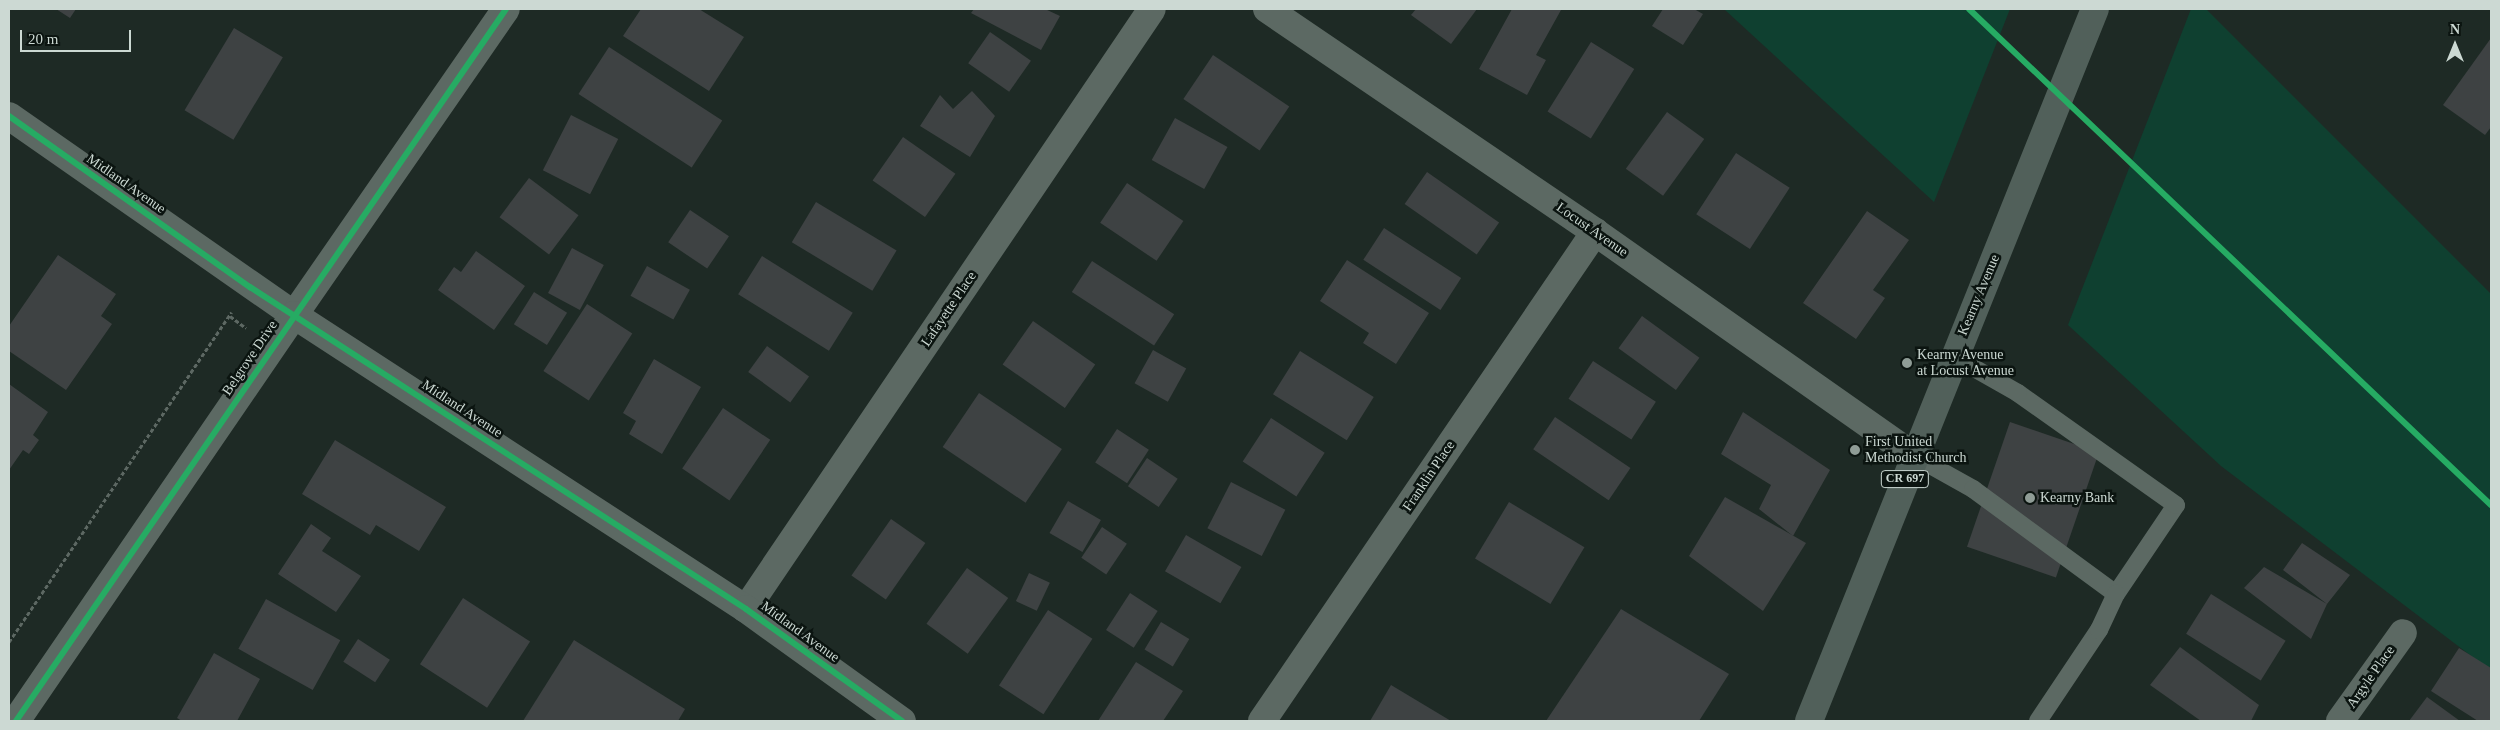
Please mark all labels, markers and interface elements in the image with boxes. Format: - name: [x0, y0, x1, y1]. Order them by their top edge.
- scale bar: [22, 20, 134, 52]
- north arrow: [2430, 20, 2480, 70]
- text: N: [2450, 22, 2460, 37]
- text: 20 m: [28, 31, 58, 47]
- street label: Midland Avenue: [83, 150, 169, 218]
- street label: Locust Avenue: [1553, 199, 1631, 261]
- street label: Kearny Avenue: [1954, 252, 2004, 338]
- street label: Lafayette Place: [918, 268, 980, 350]
- street label: Belgrove Drive: [219, 317, 281, 399]
- place label: Kearny Avenue at Locust Avenue: [1917, 347, 2015, 380]
- marker: Kearny Avenue at Locust Avenue: [1901, 357, 1913, 369]
- street label: Midland Avenue: [418, 377, 506, 441]
- place label: First United Methodist Church: [1865, 434, 1966, 467]
- street label: Franklin Place: [1399, 438, 1459, 514]
- marker: First United Methodist Church: [1849, 444, 1861, 456]
- road number: CR 697: [1880, 469, 1930, 488]
- place label: Kearny Bank: [2040, 490, 2114, 506]
- marker: Kearny Bank: [2024, 492, 2036, 504]
- street label: Midland Avenue: [757, 598, 843, 666]
- street label: Argyle Place: [2343, 643, 2399, 711]

